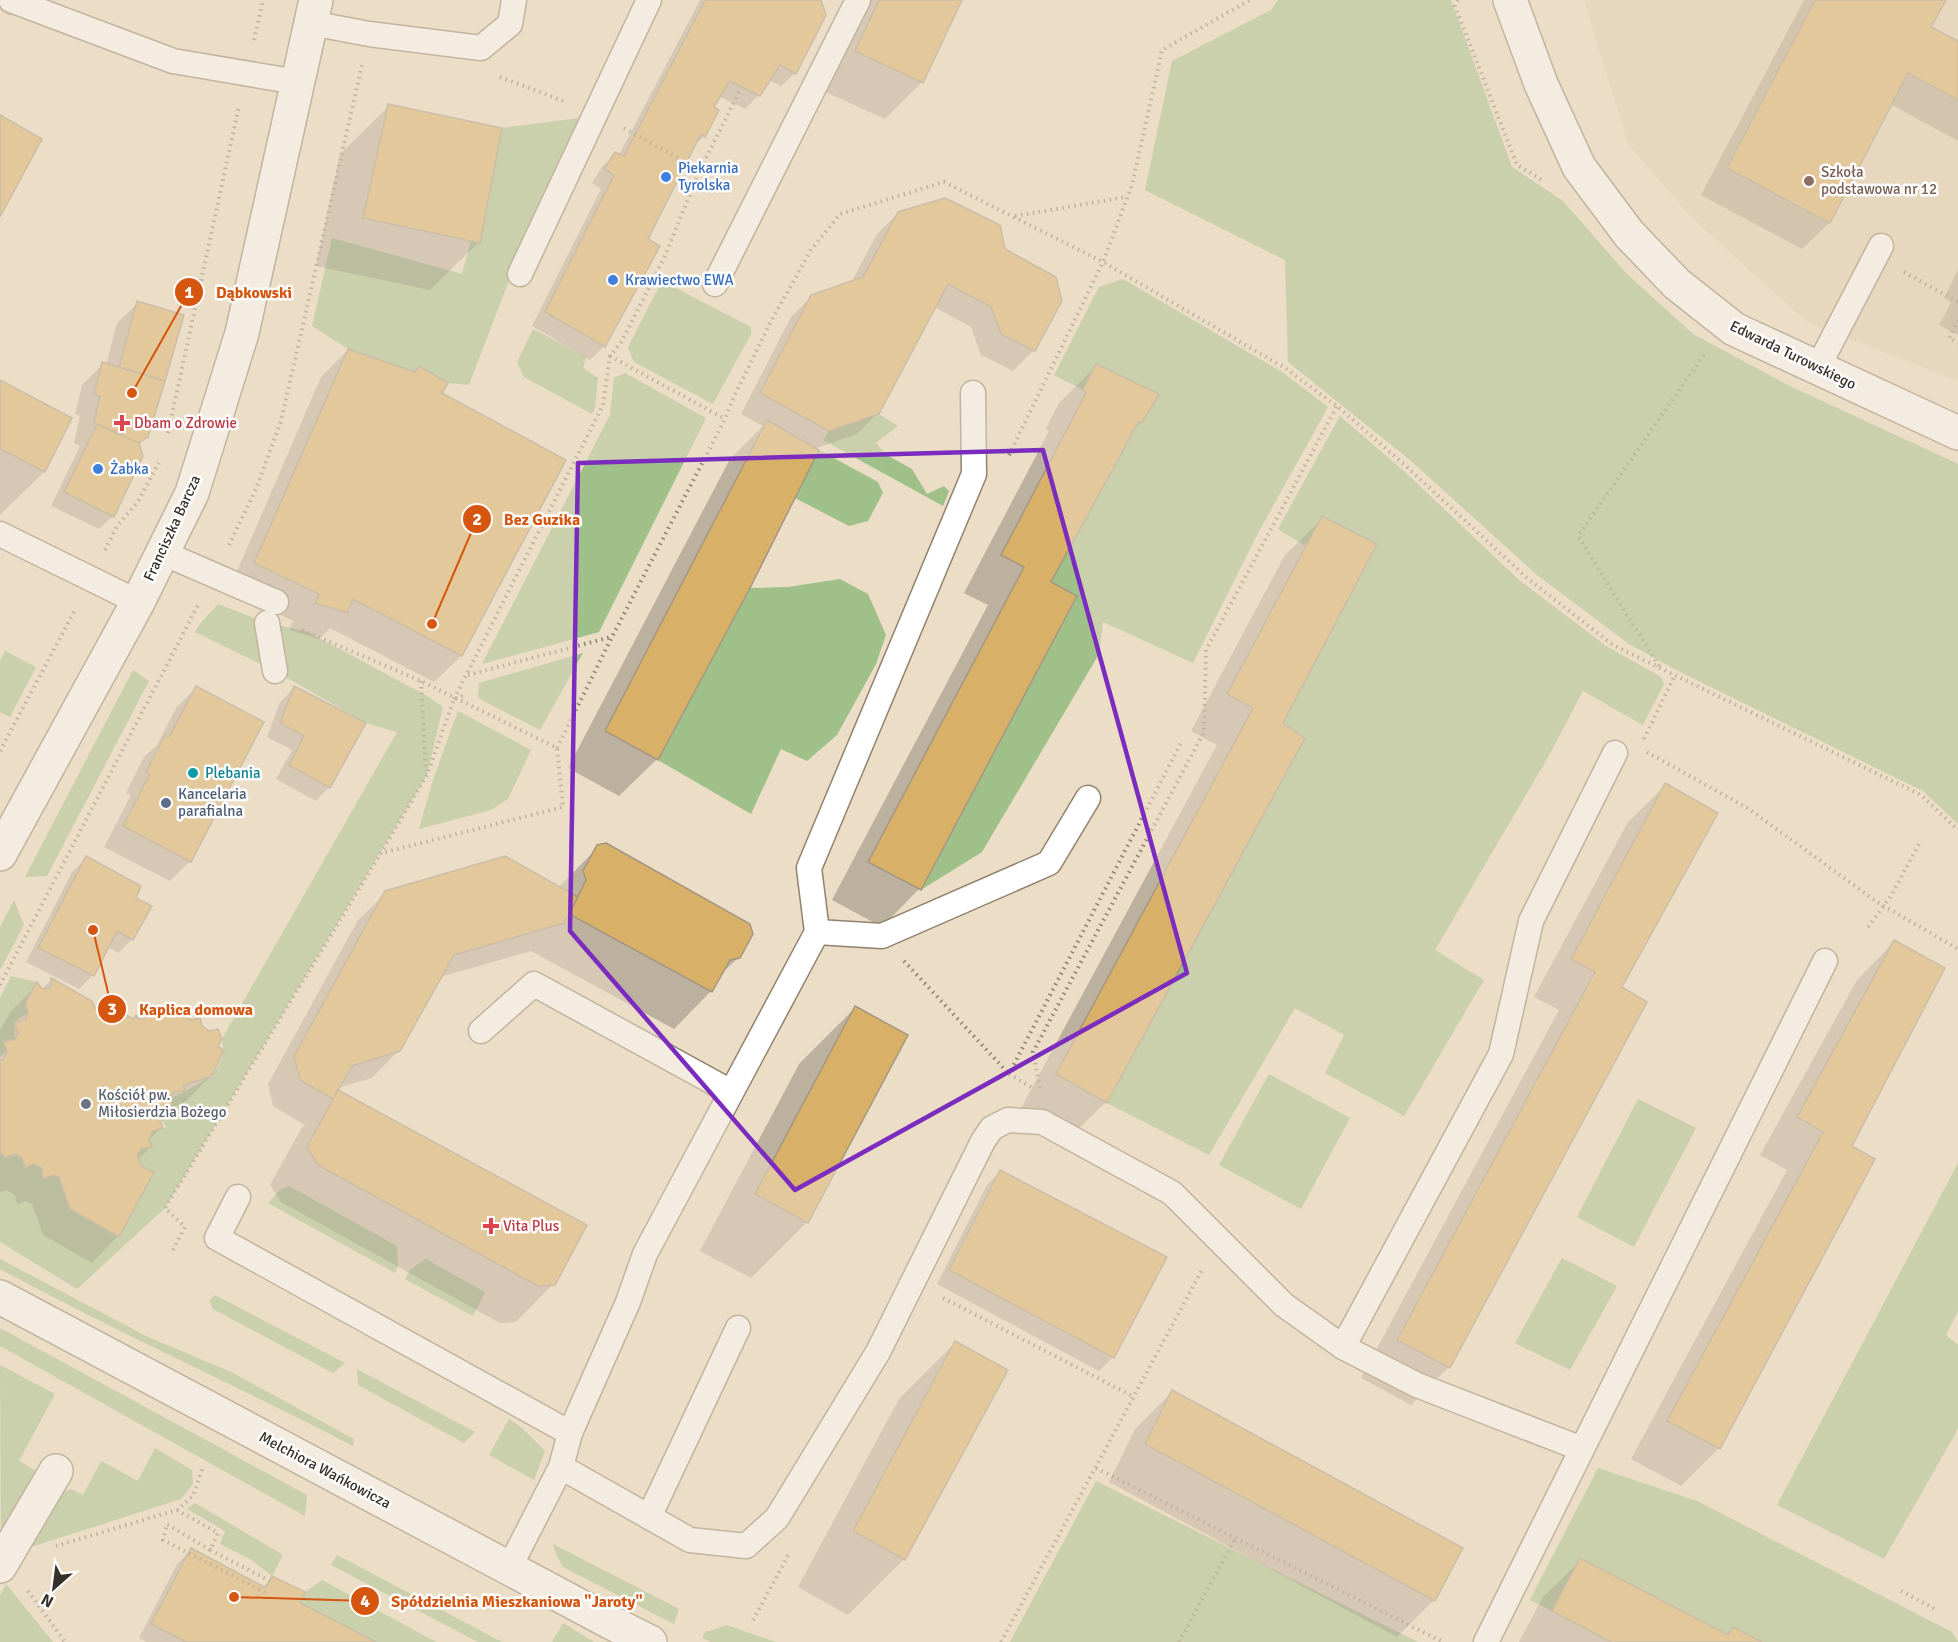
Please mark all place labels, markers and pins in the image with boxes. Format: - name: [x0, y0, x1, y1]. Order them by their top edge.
- place label: Piekarnia Tyrolska: [678, 159, 739, 194]
- place label: Szkoła podstawowa nr 12: [1821, 163, 1937, 198]
- marker: Piekarnia Tyrolska: [659, 170, 673, 184]
- marker: Szkoła podstawowa nr 12: [1802, 174, 1816, 188]
- place label: Krawiectwo EWA: [625, 271, 734, 289]
- marker: Krawiectwo EWA: [606, 273, 620, 287]
- callout: Dąbkowski: [174, 275, 304, 309]
- place label: Dbam o Zdrowie: [134, 414, 237, 432]
- marker: Dbam o Zdrowie: [115, 416, 129, 430]
- place label: Żabka: [110, 460, 149, 478]
- marker: Żabka: [91, 462, 105, 476]
- callout: Bez Guzika: [462, 502, 592, 536]
- place label: Plebania: [205, 764, 261, 782]
- marker: Plebania: [186, 766, 200, 780]
- place label: Kancelaria parafialna: [178, 785, 247, 820]
- marker: Kancelaria parafialna: [159, 796, 173, 810]
- callout: Kaplica domowa: [97, 992, 265, 1026]
- place label: Kościół pw. Miłosierdzia Bożego: [98, 1086, 227, 1121]
- marker: Kościół pw. Miłosierdzia Bożego: [79, 1097, 93, 1111]
- place label: Vita Plus: [503, 1217, 560, 1235]
- marker: Vita Plus: [484, 1219, 498, 1233]
- callout: Spółdzielnia Mieszkaniowa "Jaroty": [350, 1584, 655, 1618]

